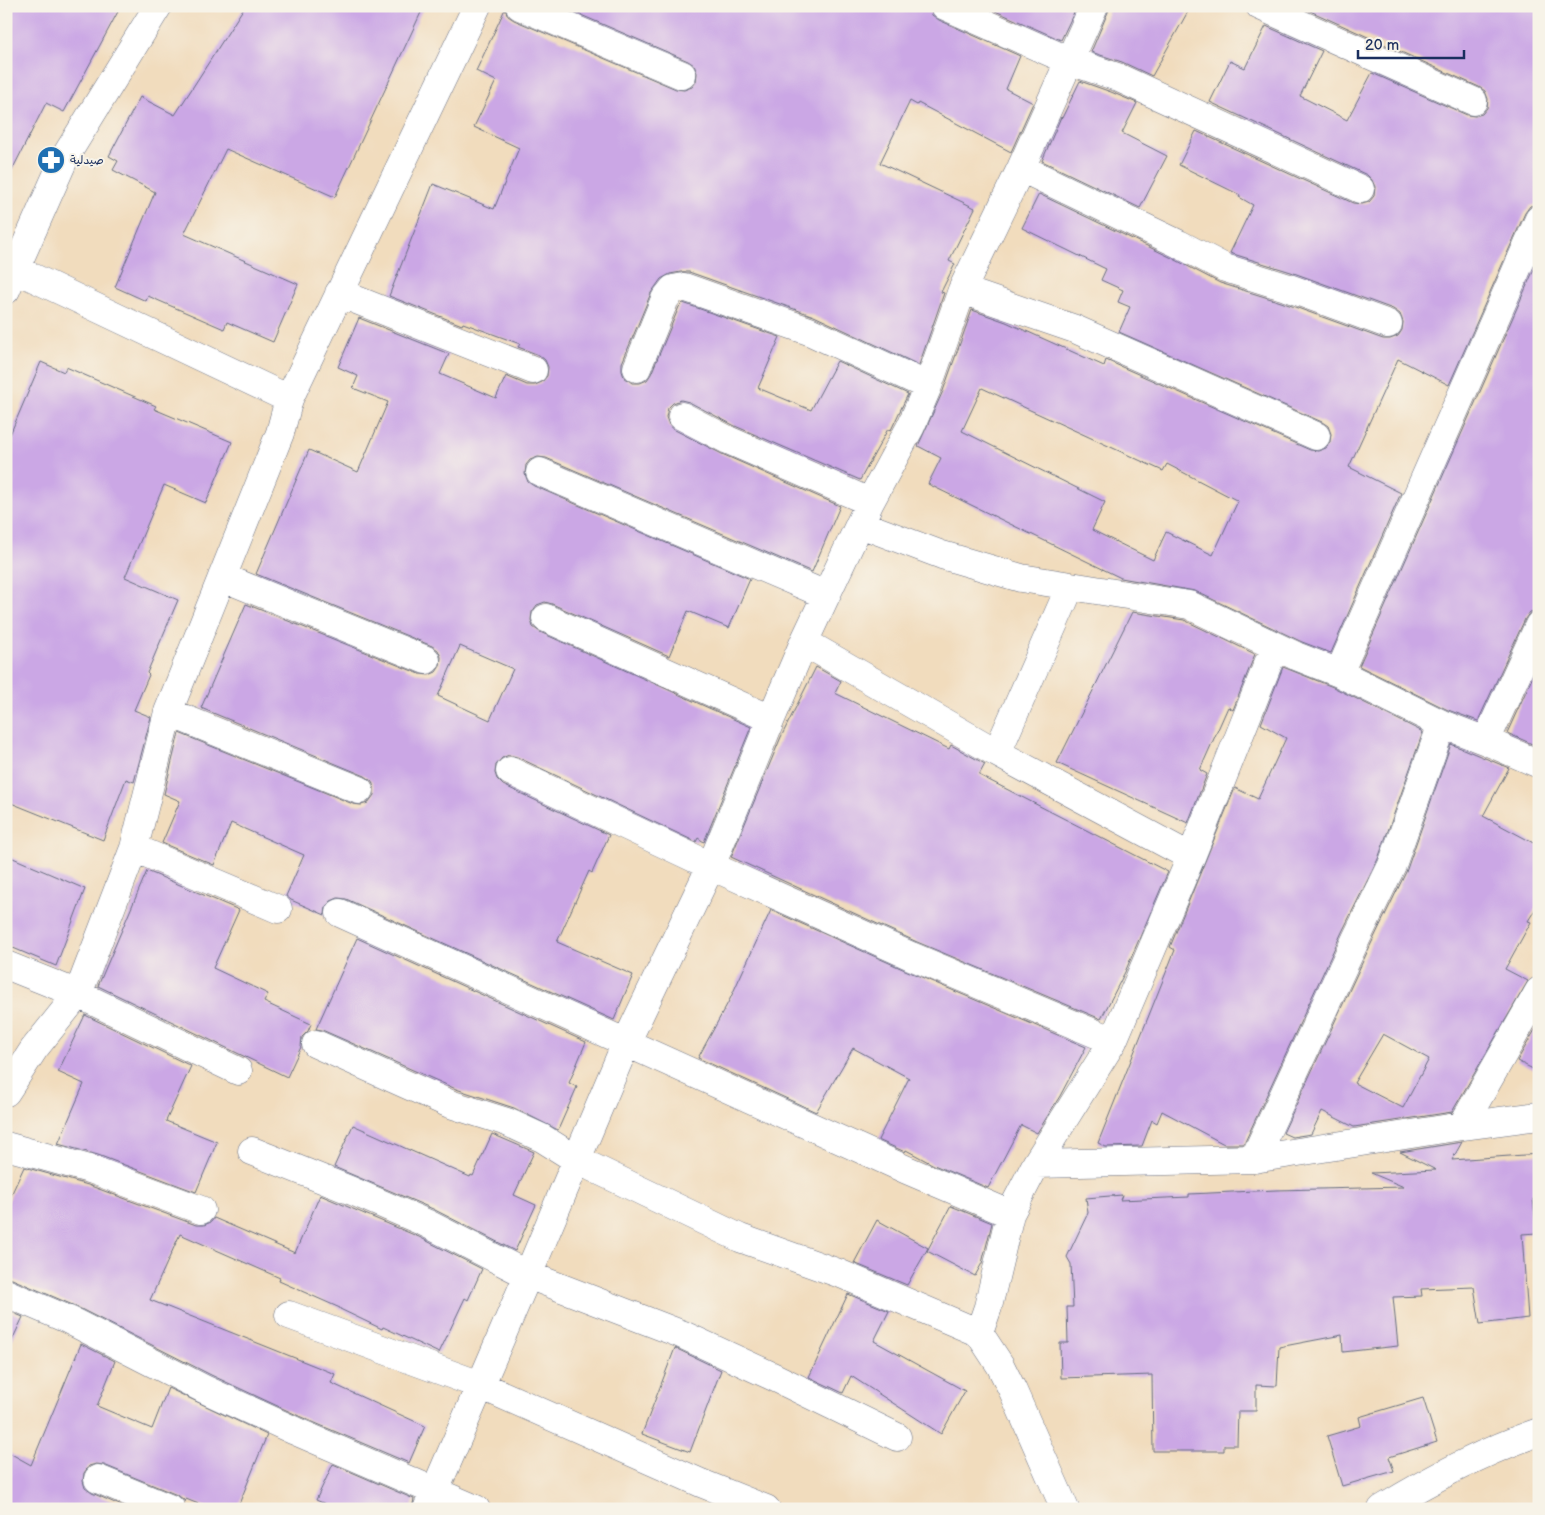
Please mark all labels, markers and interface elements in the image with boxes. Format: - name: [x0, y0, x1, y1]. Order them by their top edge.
- scale bar: [1358, 28, 1464, 60]
- text: 20 m: [1365, 36, 1399, 55]
- pharmacy icon: صيدلية: [36, 145, 66, 175]
- place label: صيدلية: [70, 153, 104, 168]

